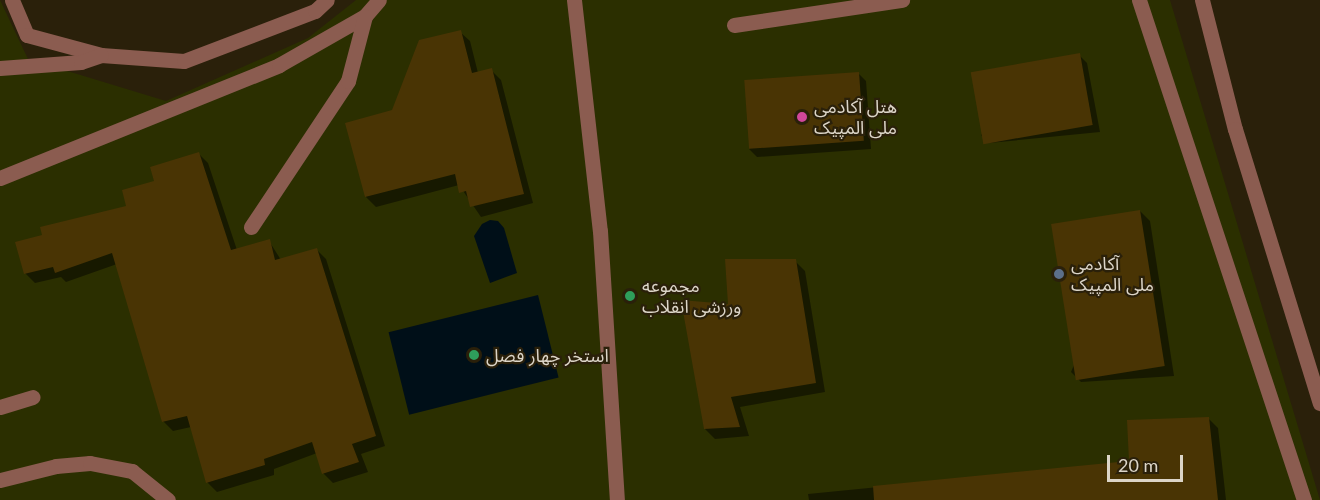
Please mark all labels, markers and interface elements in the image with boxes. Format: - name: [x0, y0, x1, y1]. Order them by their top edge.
- place label: هتل آکادمی ملی المپیک: [814, 96, 897, 138]
- marker: هتل آکادمی ملی المپیک: [795, 110, 809, 124]
- place label: آکادمی ملی المپیک: [1071, 253, 1154, 296]
- marker: آکادمی ملی المپیک: [1052, 267, 1066, 281]
- place label: مجموعه ورزشی انقلاب: [642, 275, 741, 318]
- marker: مجموعه ورزشی انقلاب: [623, 289, 637, 303]
- place label: استخر چهار فصل: [486, 344, 609, 366]
- marker: استخر چهار فصل: [467, 348, 481, 362]
- scale bar: [1110, 443, 1186, 481]
- text: 20 m: [1118, 454, 1158, 476]

